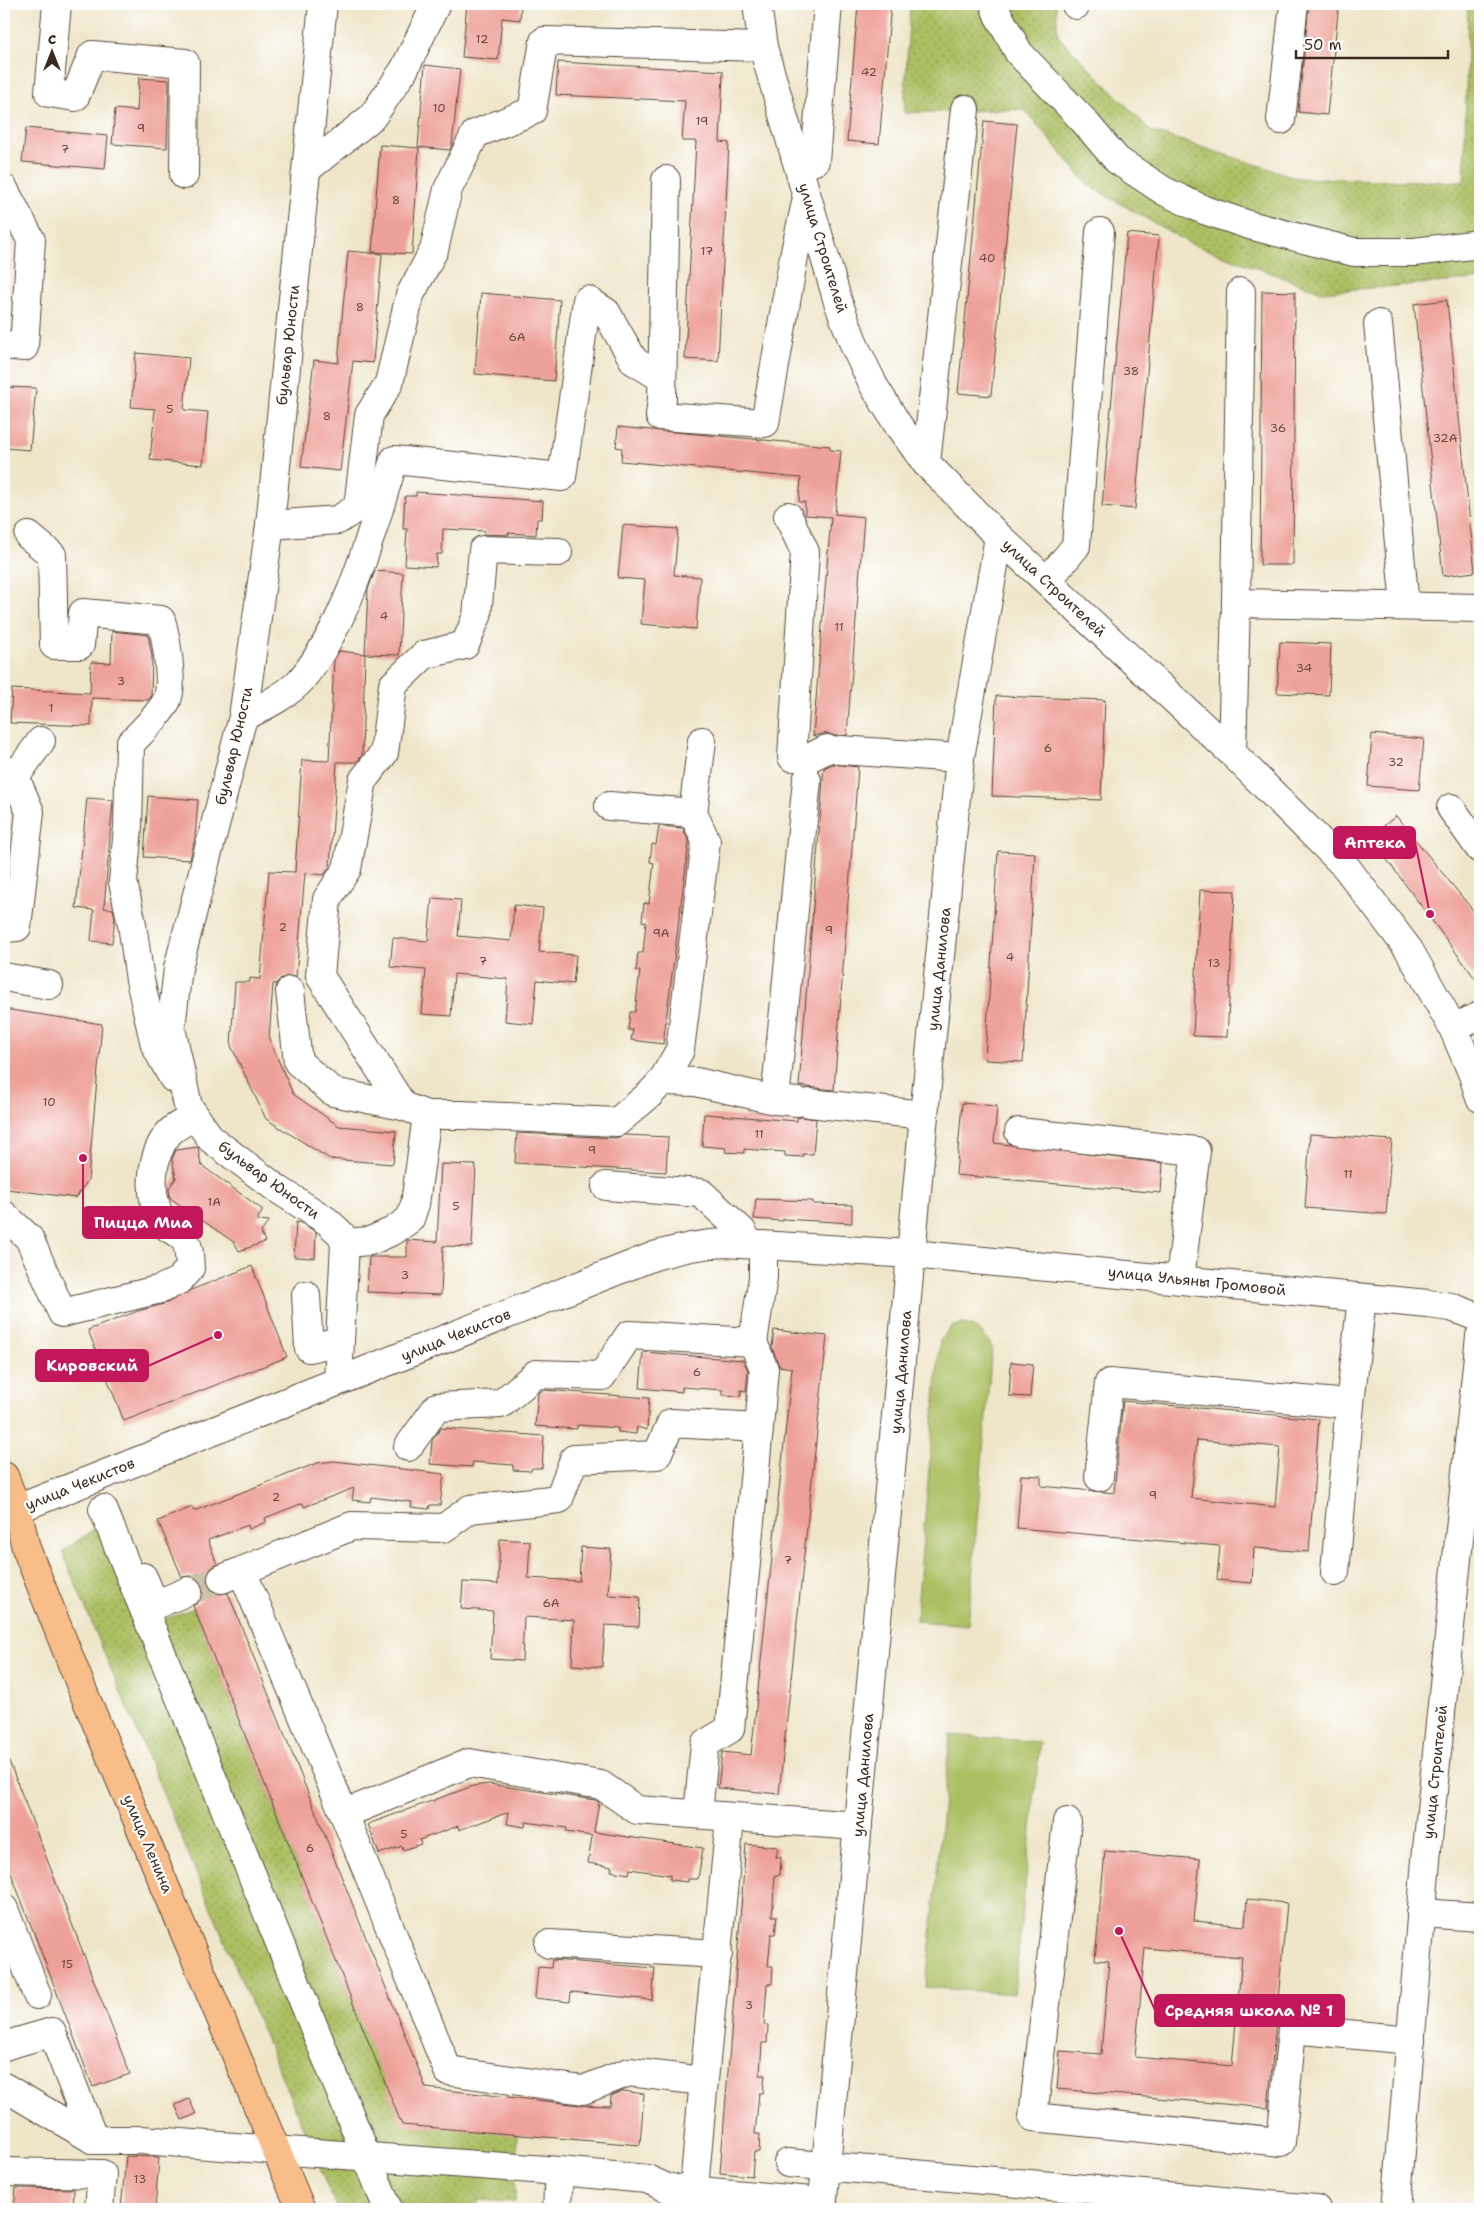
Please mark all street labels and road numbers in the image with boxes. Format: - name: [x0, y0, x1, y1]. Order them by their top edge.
- street label: улица Строителей: [794, 181, 852, 316]
- street label: бульвар Юности: [272, 284, 304, 406]
- street label: улица Строителей: [998, 535, 1110, 641]
- street label: бульвар Юности: [211, 685, 257, 807]
- street label: улица Данилова: [923, 906, 955, 1032]
- street label: бульвар Юности: [214, 1136, 324, 1224]
- street label: улица Ульяны Громовой: [1107, 1262, 1287, 1300]
- street label: улица Чекистов: [398, 1304, 514, 1366]
- street label: улица Данилова: [886, 1309, 916, 1435]
- street label: улица Чекистов: [22, 1453, 138, 1515]
- street label: улица Строителей: [1418, 1704, 1452, 1840]
- street label: улица Данилова: [848, 1712, 878, 1838]
- street label: улица Ленина: [118, 1792, 178, 1897]

